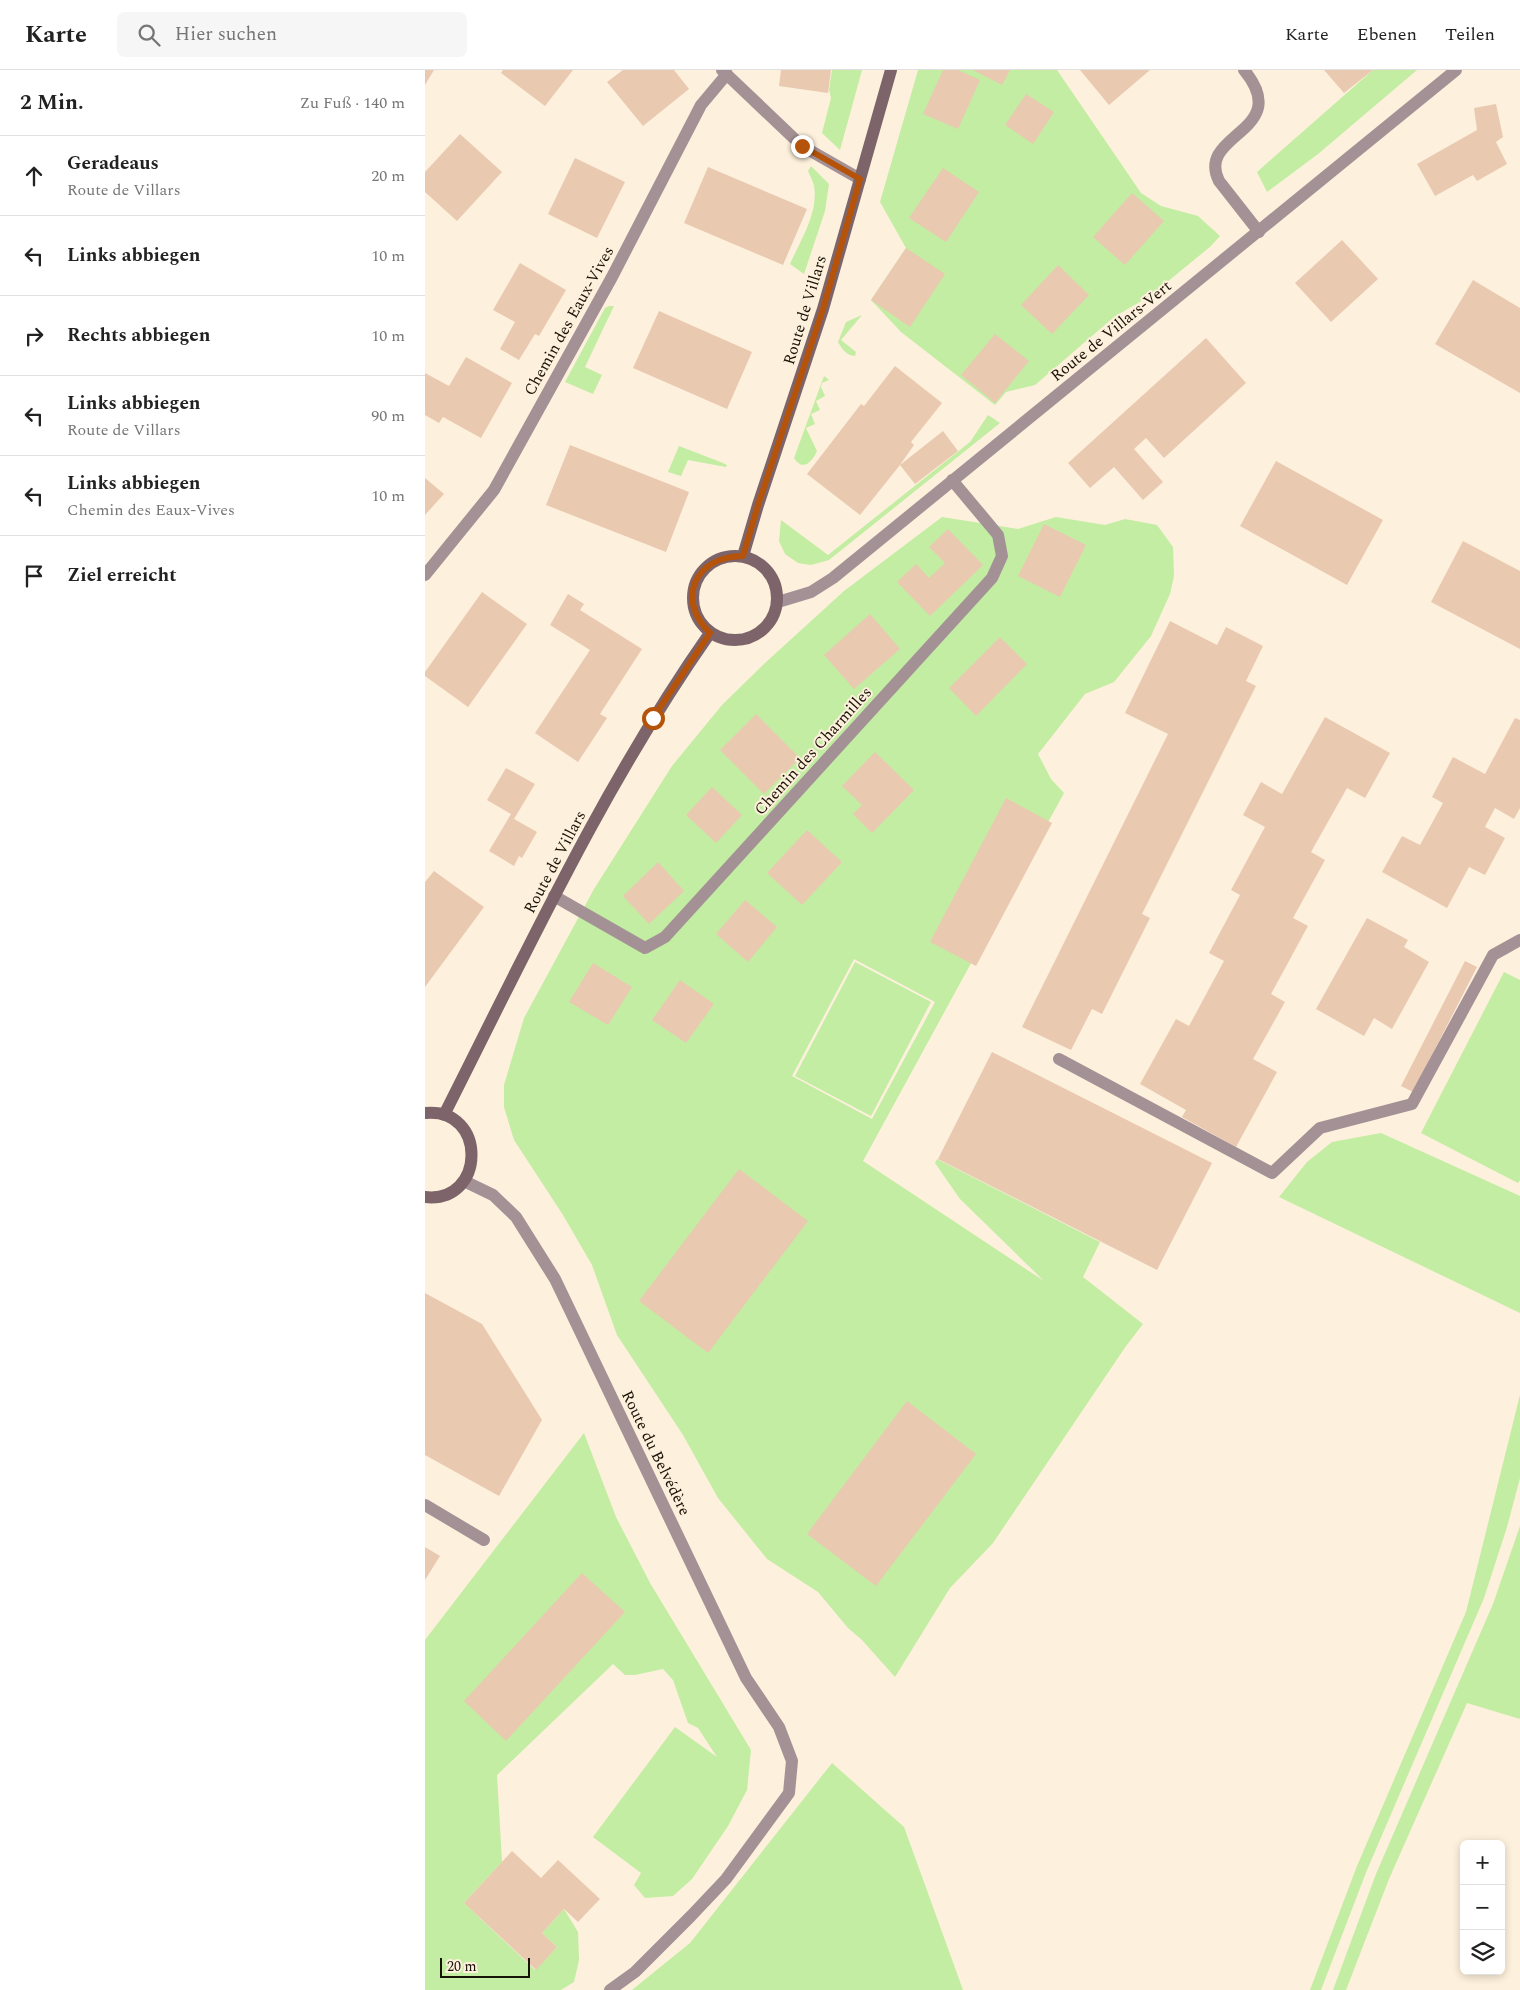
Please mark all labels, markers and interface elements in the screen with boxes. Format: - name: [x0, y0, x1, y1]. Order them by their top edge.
- search box: [117, 12, 467, 57]
- text: Karte: [25, 17, 87, 53]
- text: Hier suchen: [175, 20, 277, 49]
- icon: search: [135, 21, 163, 49]
- text: Karte: [1285, 21, 1329, 48]
- text: Ebenen: [1357, 21, 1417, 48]
- text: Teilen: [1445, 21, 1495, 48]
- text: 2 Min.: [20, 87, 84, 119]
- text: Zu Fuß · 140 m: [300, 91, 405, 115]
- route end: [791, 135, 814, 158]
- text: Geradeaus: [67, 149, 159, 178]
- icon: ahead: [20, 162, 48, 190]
- text: 20 m: [371, 164, 405, 188]
- text: Route de Villars: [67, 178, 181, 202]
- text: Links abbiegen: [67, 241, 201, 270]
- icon: left: [20, 242, 48, 270]
- street label: Chemin des Eaux-Vives: [518, 242, 620, 400]
- text: 10 m: [371, 244, 405, 268]
- street label: Route de Villars: [777, 252, 833, 368]
- street label: Route de Villars-Vert: [1045, 274, 1177, 387]
- text: Rechts abbiegen: [67, 321, 211, 350]
- icon: right: [20, 322, 48, 350]
- text: 10 m: [371, 324, 405, 348]
- text: Links abbiegen: [67, 389, 201, 418]
- icon: left: [20, 402, 48, 430]
- text: 90 m: [371, 404, 405, 428]
- text: Route de Villars: [67, 418, 181, 442]
- text: Links abbiegen: [67, 469, 201, 498]
- icon: left: [20, 482, 48, 510]
- text: 10 m: [371, 484, 405, 508]
- text: Chemin des Eaux-Vives: [67, 498, 235, 522]
- text: Ziel erreicht: [67, 561, 177, 590]
- icon: arrive: [20, 562, 48, 590]
- street label: Chemin des Charmilles: [749, 681, 877, 821]
- route start: [642, 707, 665, 730]
- street label: Route de Villars: [518, 806, 592, 918]
- street label: Route du Belvédère: [615, 1386, 697, 1520]
- map controls: [1460, 1840, 1505, 1975]
- button: +: [1460, 1840, 1505, 1885]
- button: −: [1460, 1885, 1505, 1930]
- button: layers: [1460, 1930, 1505, 1975]
- scale bar: [440, 1955, 530, 1978]
- text: 20 m: [447, 1956, 477, 1977]

